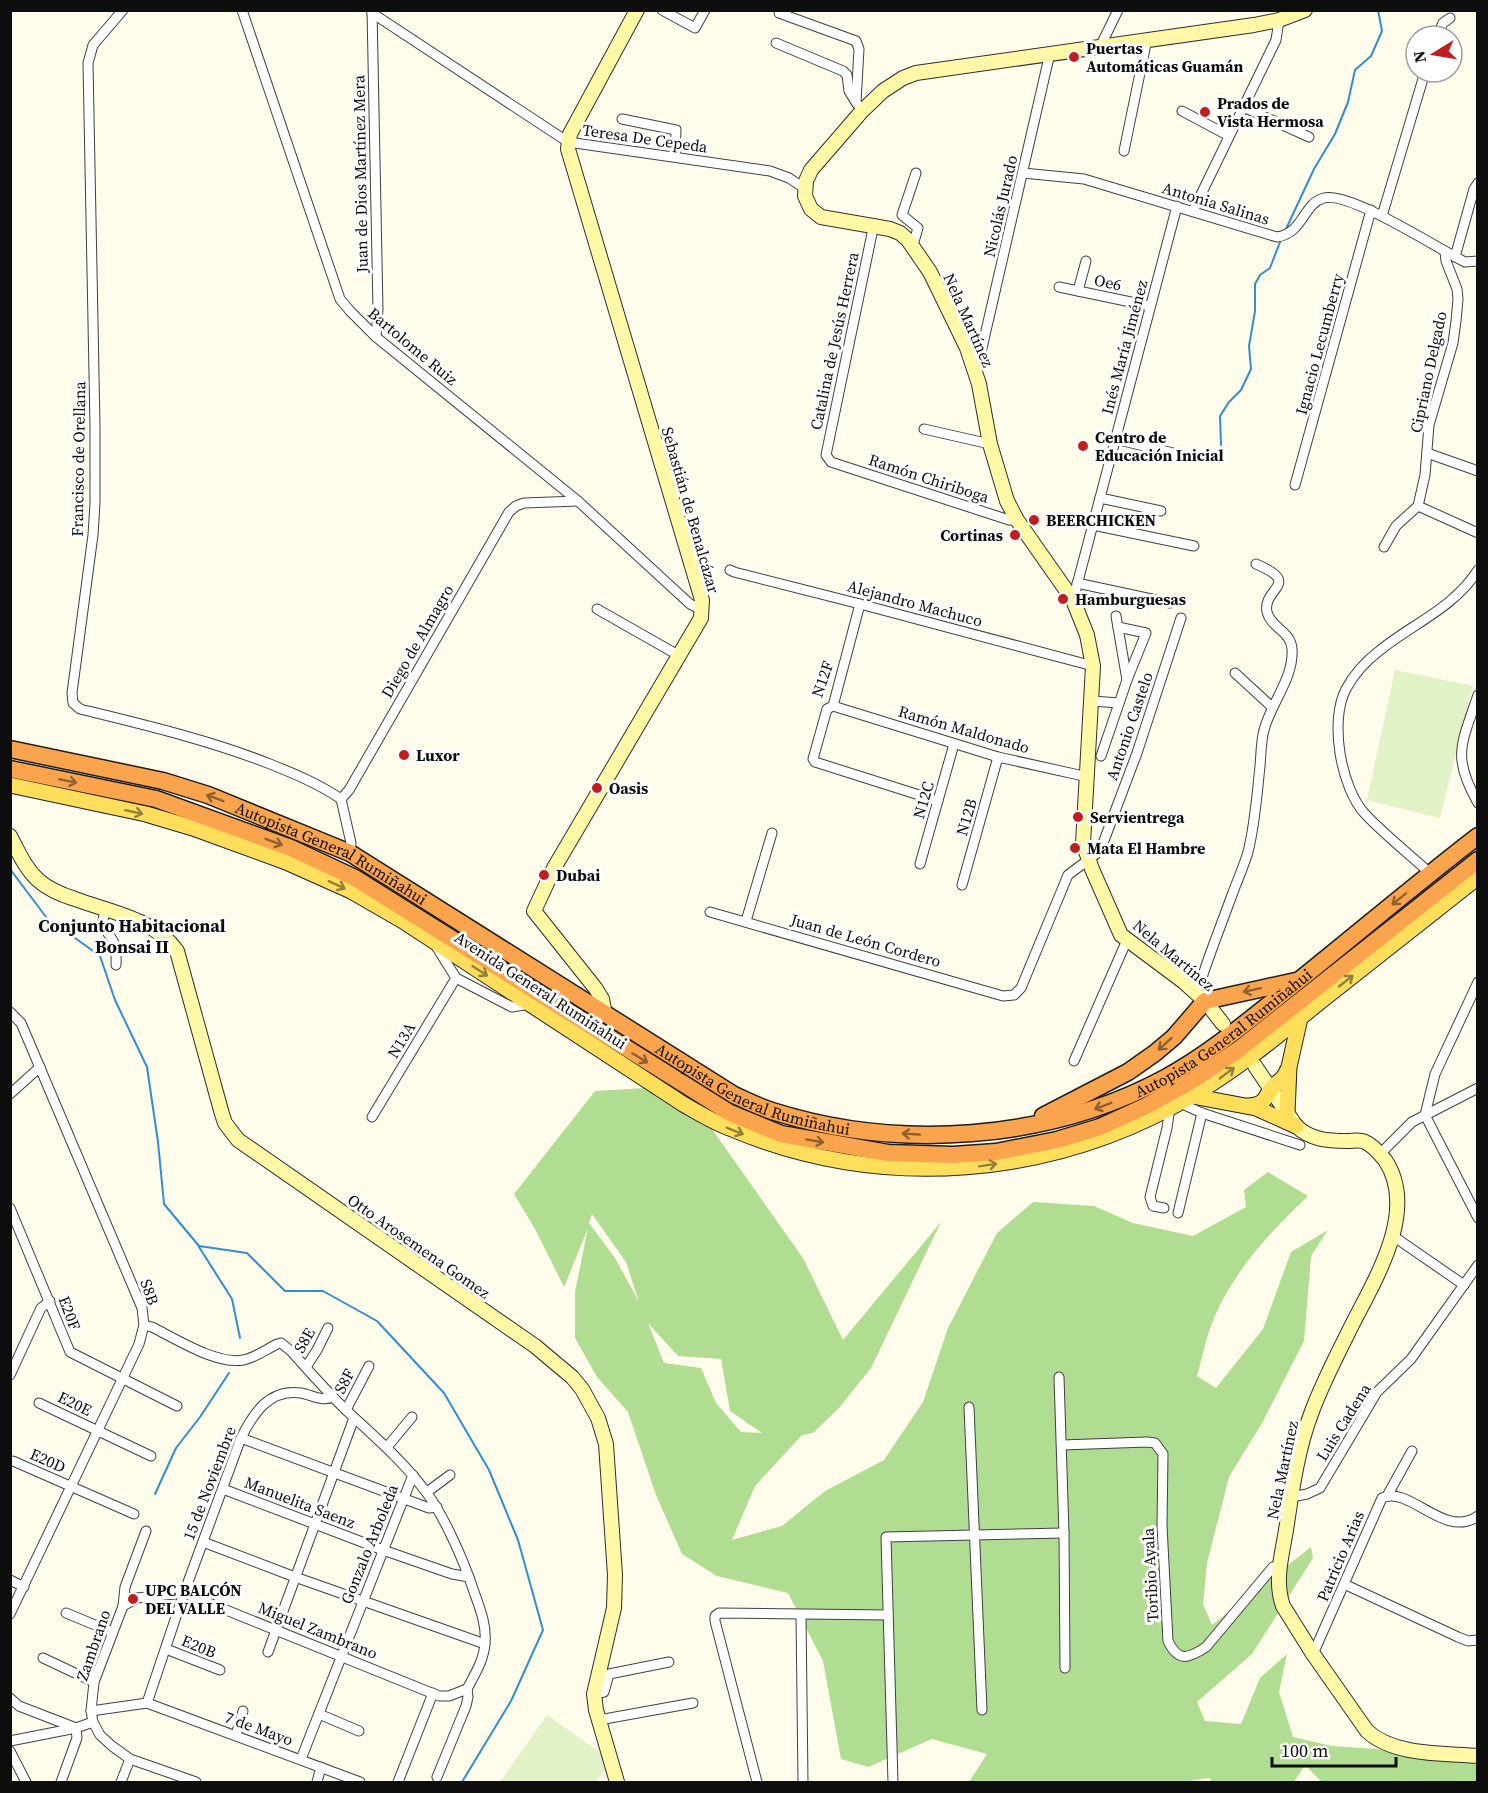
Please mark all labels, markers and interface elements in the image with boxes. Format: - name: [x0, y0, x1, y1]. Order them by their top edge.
- north arrow: [1404, 24, 1464, 84]
- place label: Puertas Automáticas Guamán: [1086, 37, 1243, 77]
- text: N: [1407, 49, 1431, 65]
- marker: Puertas Automáticas Guamán: [1067, 50, 1081, 64]
- street label: Juan de Dios Martínez Mera: [347, 74, 373, 274]
- place label: Prados de Vista Hermosa: [1217, 92, 1324, 132]
- marker: Prados de Vista Hermosa: [1198, 105, 1212, 119]
- street label: Teresa De Cepeda: [581, 118, 710, 158]
- street label: Nicolás Jurado: [978, 153, 1022, 259]
- street label: Antonia Salinas: [1160, 176, 1272, 230]
- street label: Catalina de Jesús Herrera: [804, 249, 864, 432]
- street label: Oe6: [1092, 268, 1124, 296]
- street label: Nela Martínez: [939, 270, 999, 370]
- street label: Ignacio Lecumberry: [1290, 270, 1349, 417]
- street label: Inés María Jiménez: [1095, 277, 1153, 417]
- street label: Bartolome Ruiz: [364, 302, 462, 390]
- street label: Cipriano Delgado: [1404, 309, 1452, 435]
- street label: Francisco de Orellana: [66, 380, 90, 537]
- street label: Sebastián de Benalcázar: [657, 424, 725, 596]
- place label: Centro de Educación Inicial: [1095, 426, 1224, 466]
- marker: Centro de Educación Inicial: [1076, 439, 1090, 453]
- street label: Ramón Chiriboga: [866, 448, 993, 508]
- place label: BEERCHICKEN: [1046, 509, 1157, 531]
- marker: BEERCHICKEN: [1027, 513, 1041, 527]
- place label: Cortinas: [940, 524, 1003, 546]
- marker: Cortinas: [1008, 528, 1022, 542]
- street label: Alejandro Machuco: [845, 574, 985, 632]
- street label: Diego de Almagro: [376, 580, 458, 702]
- place label: Hamburguesas: [1075, 588, 1186, 610]
- marker: Hamburguesas: [1056, 592, 1070, 606]
- street label: N12F: [806, 658, 838, 700]
- street label: Antonio Castelo: [1100, 669, 1158, 783]
- street label: Ramón Maldonado: [896, 700, 1032, 758]
- place label: Luxor: [416, 744, 460, 766]
- marker: Luxor: [397, 748, 411, 762]
- one-way arrow: [58, 775, 77, 787]
- place label: Oasis: [609, 777, 648, 799]
- street label: N12C: [907, 779, 939, 821]
- marker: Oasis: [590, 781, 604, 795]
- one-way arrow: [206, 792, 225, 803]
- street label: Autopista General Rumiñahui: [232, 796, 432, 910]
- street label: N12B: [950, 796, 982, 838]
- one-way arrow: [125, 806, 144, 818]
- place label: Servientrega: [1090, 806, 1185, 828]
- marker: Servientrega: [1071, 810, 1085, 824]
- one-way arrow: [264, 837, 283, 848]
- place label: Mata El Hambre: [1087, 837, 1205, 859]
- marker: Mata El Hambre: [1068, 841, 1082, 855]
- place label: Dubai: [556, 864, 600, 886]
- marker: Dubai: [537, 868, 551, 882]
- one-way arrow: [327, 880, 345, 892]
- one-way arrow: [1391, 892, 1407, 905]
- street label: Juan de León Cordero: [787, 908, 944, 972]
- district label: Conjunto Habitacional Bonsai II: [38, 913, 226, 959]
- street label: Nela Martínez: [1128, 914, 1220, 996]
- street label: Avenida General Rumiñahui: [451, 926, 632, 1054]
- street label: Autopista General Rumiñahui: [1131, 963, 1317, 1102]
- one-way arrow: [472, 965, 489, 978]
- one-way arrow: [1338, 975, 1354, 988]
- one-way arrow: [1243, 985, 1262, 996]
- street label: N13A: [382, 1018, 421, 1062]
- street label: Autopista General Rumiñahui: [651, 1037, 852, 1140]
- one-way arrow: [1158, 1037, 1173, 1051]
- one-way arrow: [631, 1053, 648, 1065]
- one-way arrow: [1218, 1067, 1234, 1080]
- one-way arrow: [1094, 1101, 1113, 1112]
- one-way arrow: [726, 1126, 744, 1137]
- one-way arrow: [902, 1129, 922, 1140]
- one-way arrow: [805, 1135, 824, 1146]
- one-way arrow: [978, 1159, 998, 1170]
- street label: Otto Arosemena Gomez: [343, 1188, 495, 1304]
- street label: S8B: [135, 1276, 165, 1308]
- street label: E20F: [53, 1293, 87, 1333]
- street label: S8E: [288, 1323, 320, 1357]
- street label: S8F: [328, 1365, 360, 1397]
- street label: Luis Cadena: [1311, 1378, 1376, 1465]
- street label: E20E: [54, 1385, 96, 1421]
- street label: Nela Martínez: [1261, 1419, 1303, 1521]
- street label: 15 de Noviembre: [177, 1423, 241, 1543]
- street label: E20D: [27, 1442, 69, 1478]
- street label: Manuelita Saenz: [241, 1471, 359, 1533]
- street label: Gonzalo Arboleda: [335, 1480, 403, 1607]
- street label: Patricio Arias: [1311, 1507, 1369, 1605]
- street label: Toribio Ayala: [1137, 1527, 1163, 1623]
- place label: UPC BALCÓN DEL VALLE: [145, 1579, 242, 1619]
- marker: UPC BALCÓN DEL VALLE: [126, 1592, 140, 1606]
- street label: Miguel Zambrano: [255, 1596, 381, 1664]
- street label: Zambrano: [71, 1606, 115, 1683]
- street label: E20B: [178, 1629, 220, 1663]
- street label: 7 de Mayo: [222, 1705, 297, 1751]
- scale bar: [1272, 1730, 1396, 1768]
- text: 100 m: [1281, 1738, 1328, 1763]

